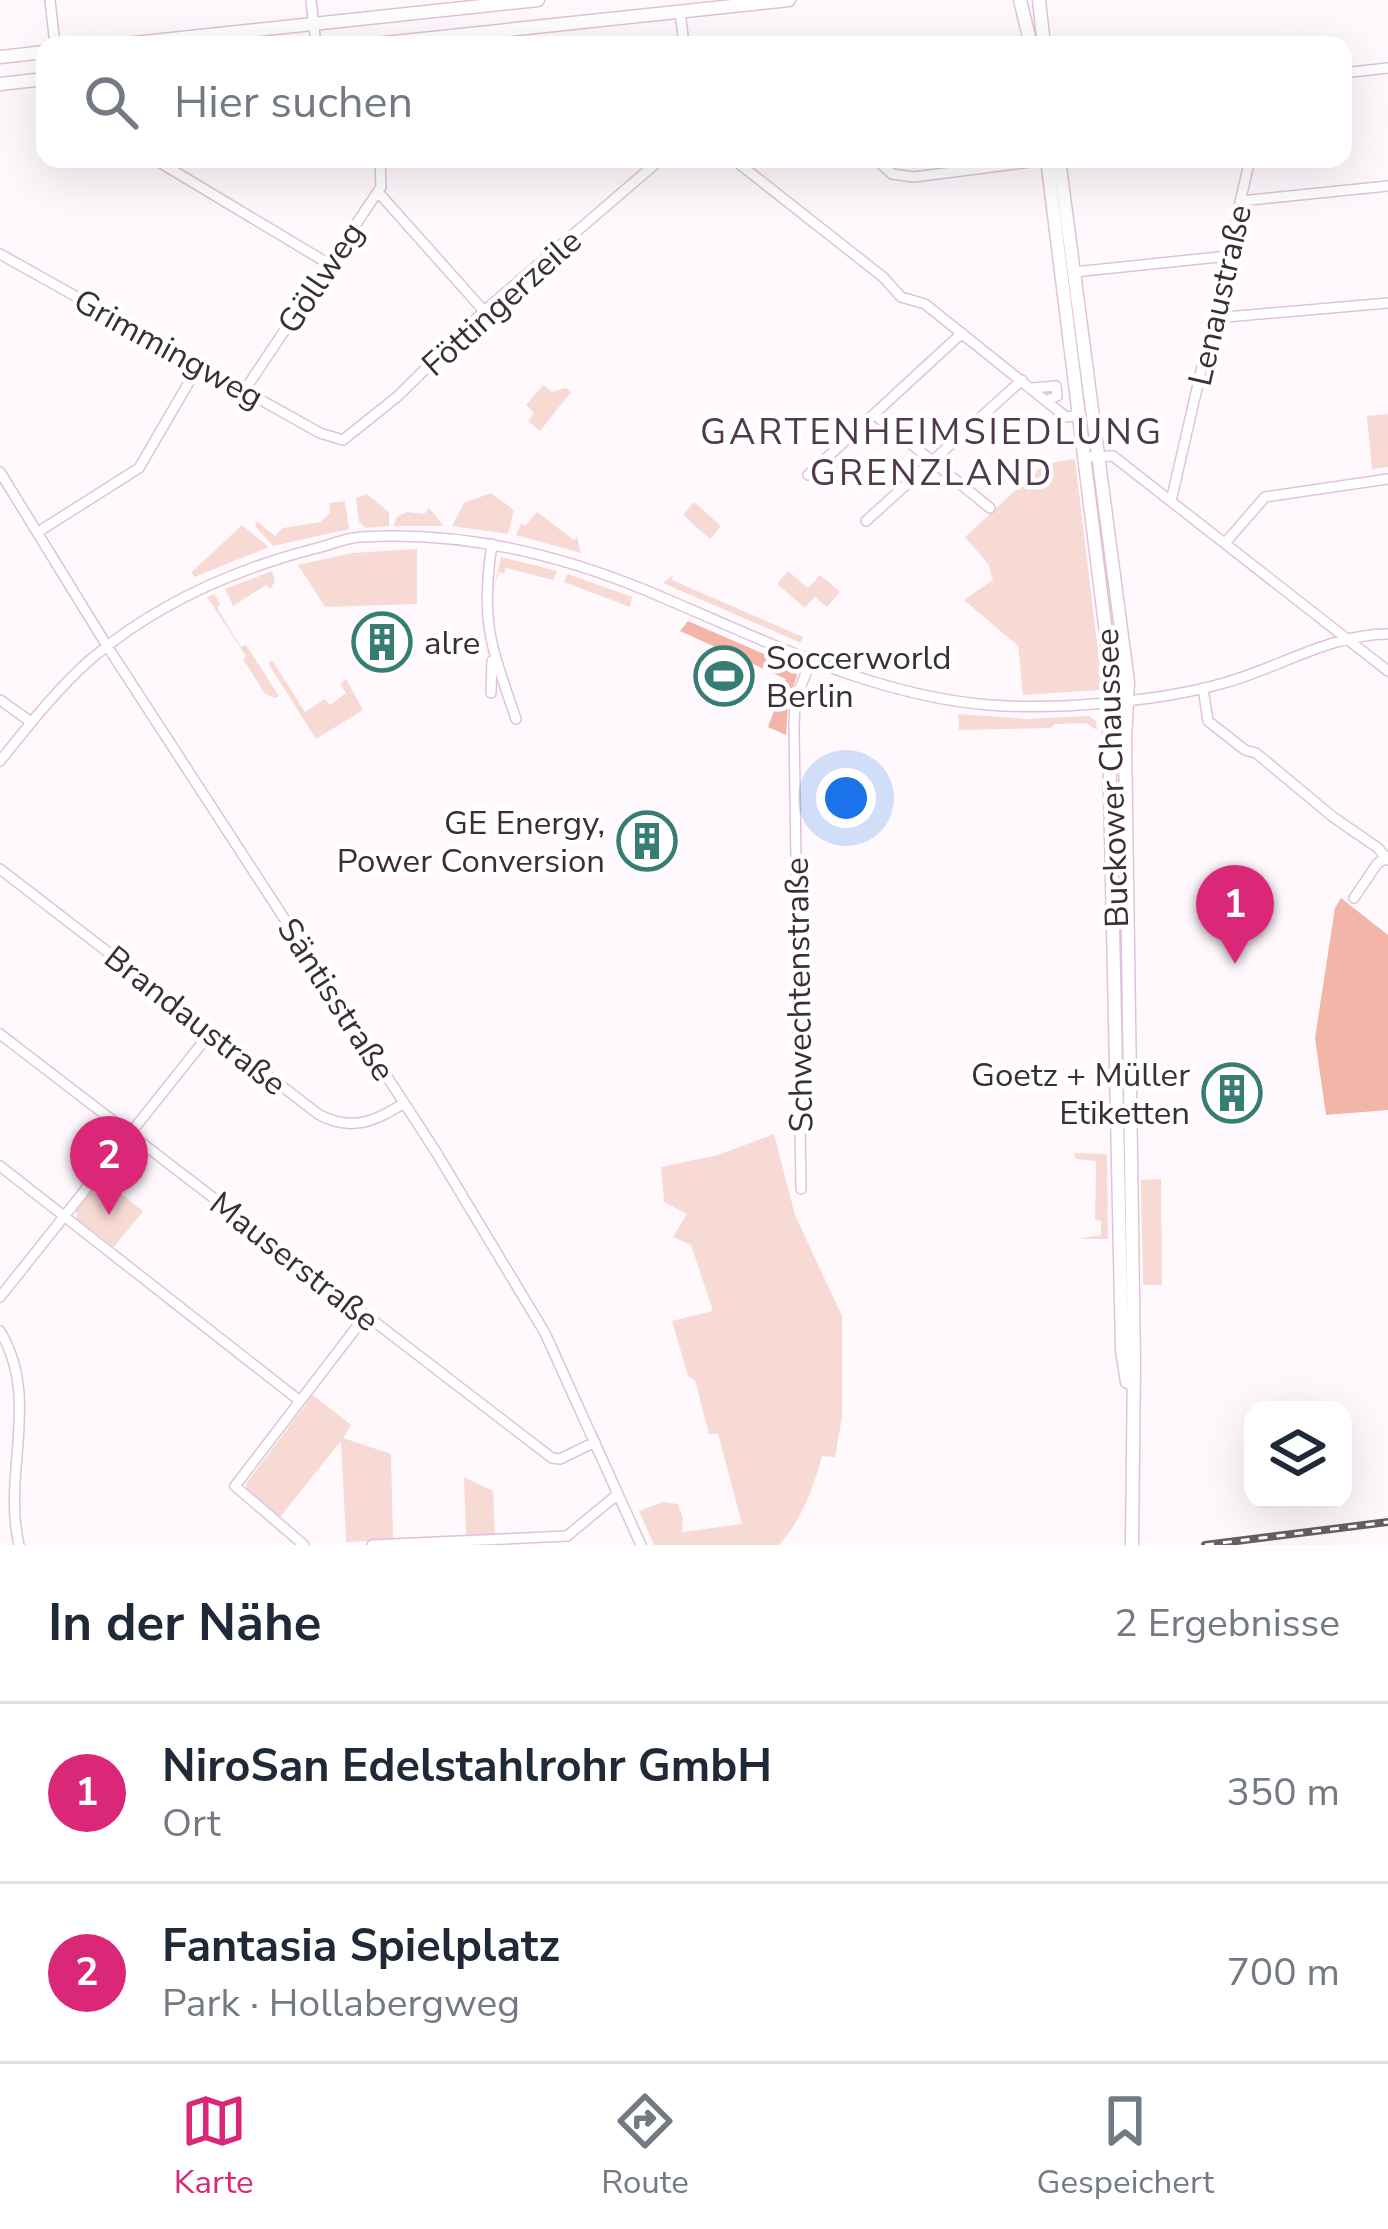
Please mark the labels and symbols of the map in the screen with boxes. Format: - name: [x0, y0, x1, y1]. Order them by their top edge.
- street label: Lenaustraße: [1178, 200, 1263, 390]
- street label: Göllweg: [267, 213, 375, 343]
- street label: Föttingerzeile: [412, 219, 592, 387]
- street label: Grimmingweg: [65, 279, 271, 420]
- district label: GARTENHEIMSIEDLUNG GRENZLAND: [700, 408, 1164, 498]
- building icon: alre: [351, 611, 413, 673]
- place label: alre: [424, 621, 480, 666]
- street label: Buckower Chaussee: [1085, 628, 1140, 928]
- place label: Soccerworld Berlin: [766, 636, 951, 719]
- sports icon: Soccerworld Berlin: [693, 645, 755, 707]
- your location: [816, 768, 876, 828]
- place label: GE Energy, Power Conversion: [337, 801, 605, 884]
- building icon: GE Energy, Power Conversion: [616, 810, 678, 872]
- street label: Schwechtenstraße: [775, 857, 824, 1133]
- pin: 1: [1196, 865, 1274, 964]
- street label: Säntisstraße: [266, 910, 405, 1090]
- street label: Brandaustraße: [95, 936, 295, 1107]
- place label: Goetz + Müller Etiketten: [971, 1053, 1190, 1136]
- building icon: Goetz + Müller Etiketten: [1201, 1062, 1263, 1124]
- pin: 2: [70, 1116, 148, 1215]
- street label: Mauserstraße: [200, 1182, 388, 1343]

